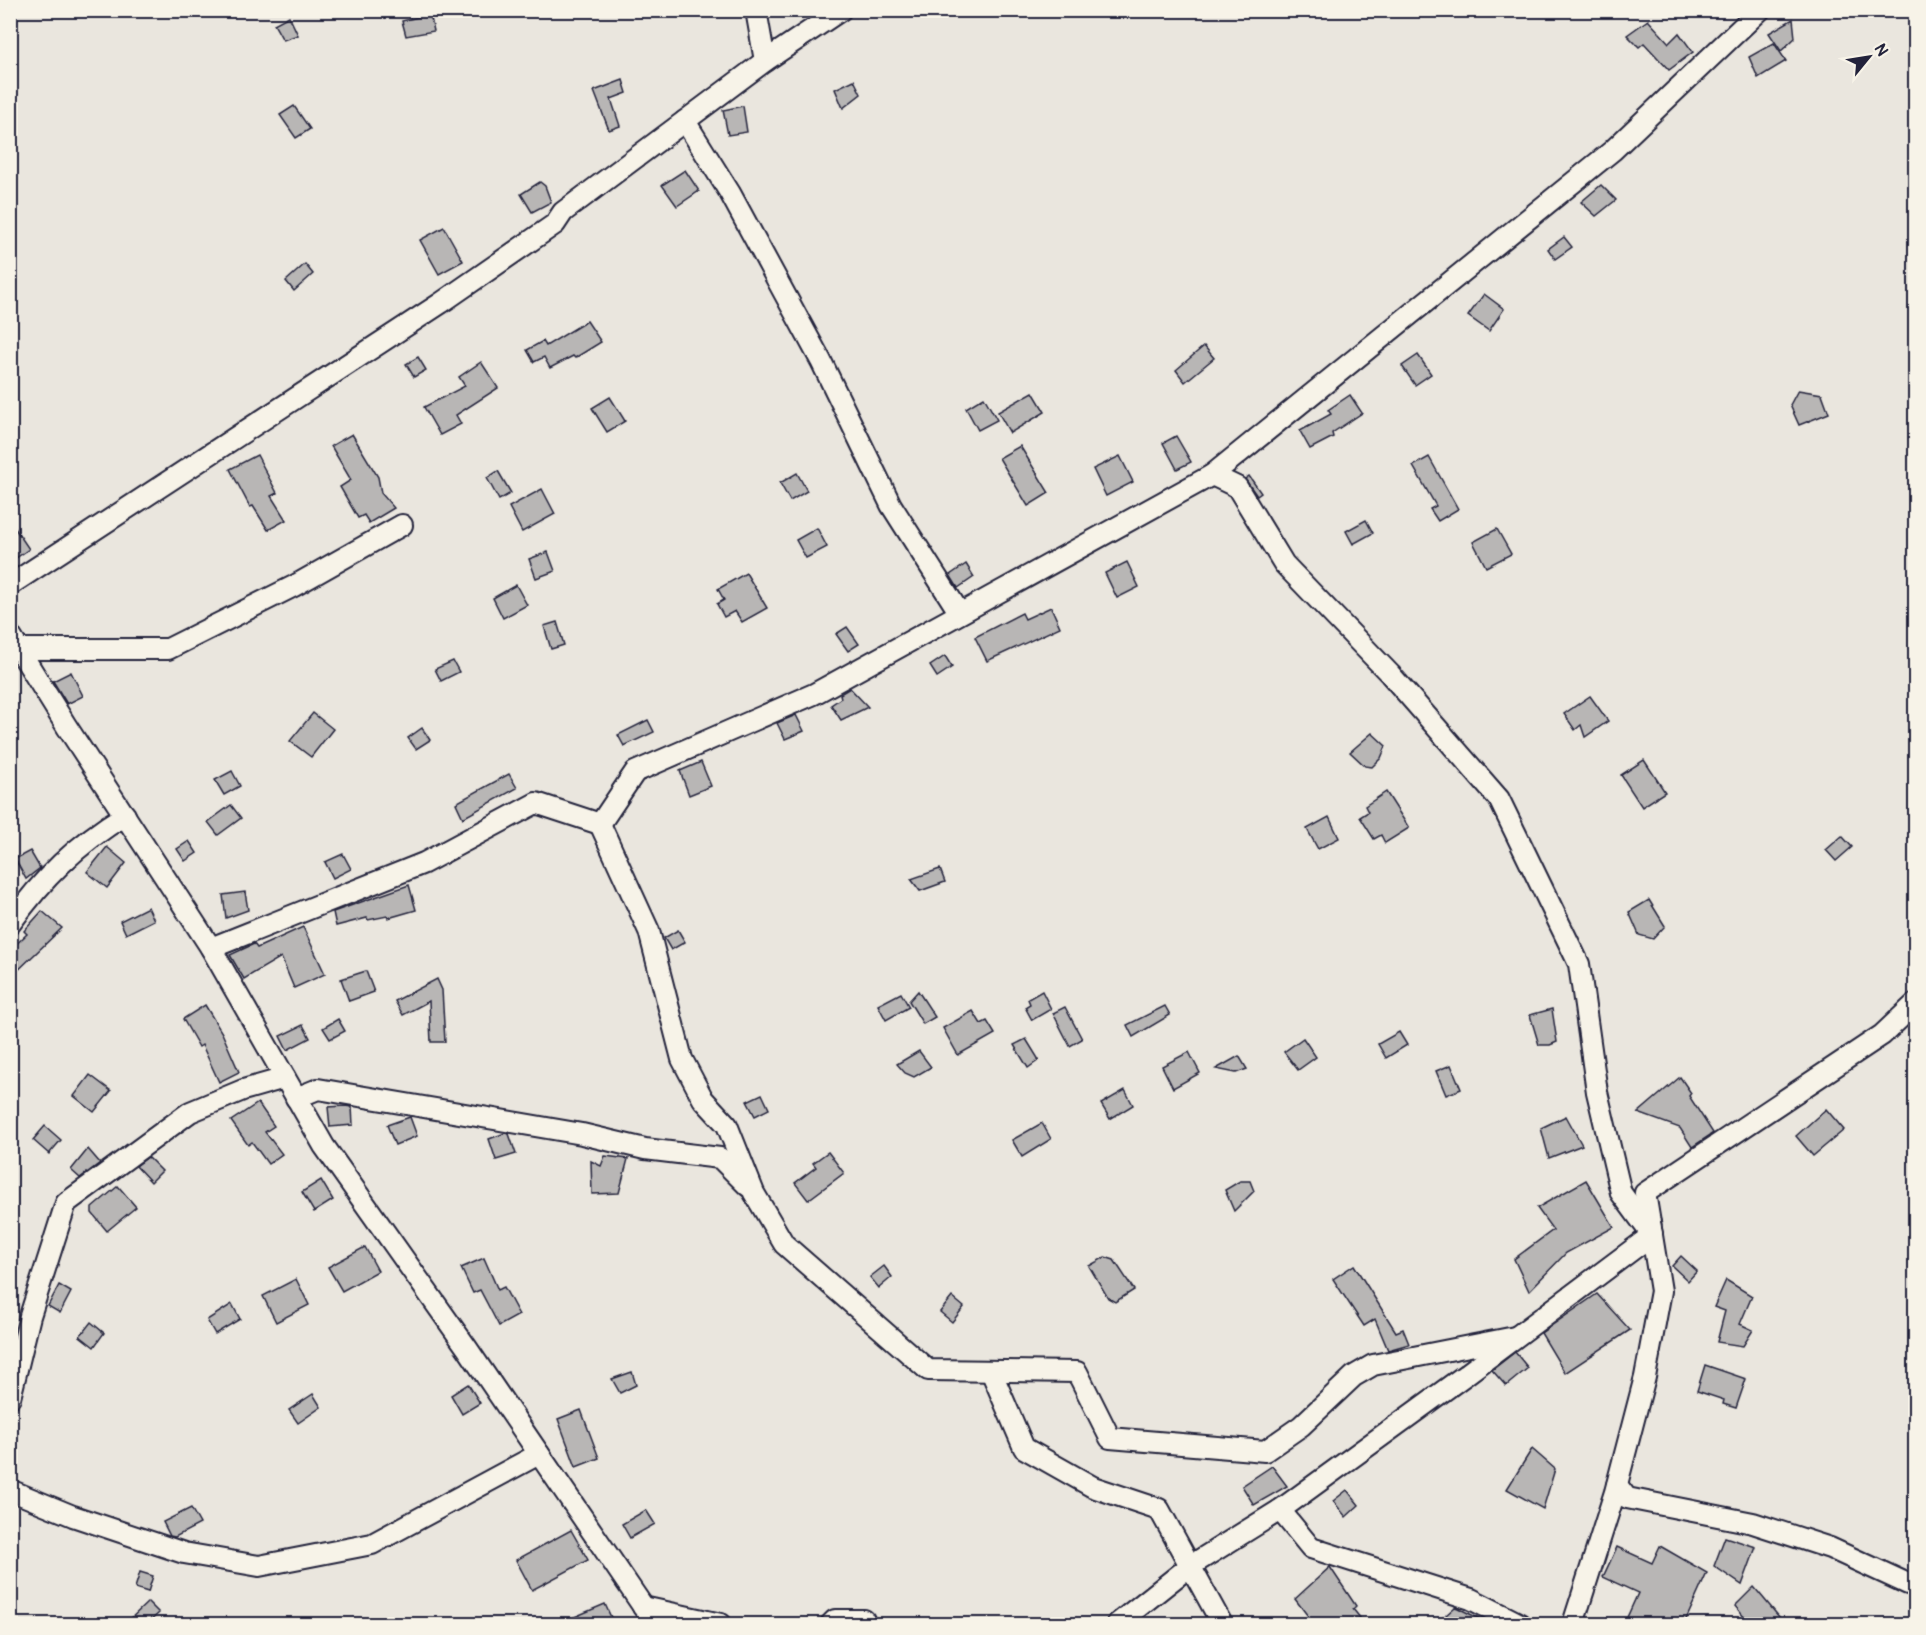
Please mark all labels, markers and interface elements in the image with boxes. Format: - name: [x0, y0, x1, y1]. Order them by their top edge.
- north arrow: [1839, 27, 1899, 87]
- text: N: [1870, 40, 1893, 60]

